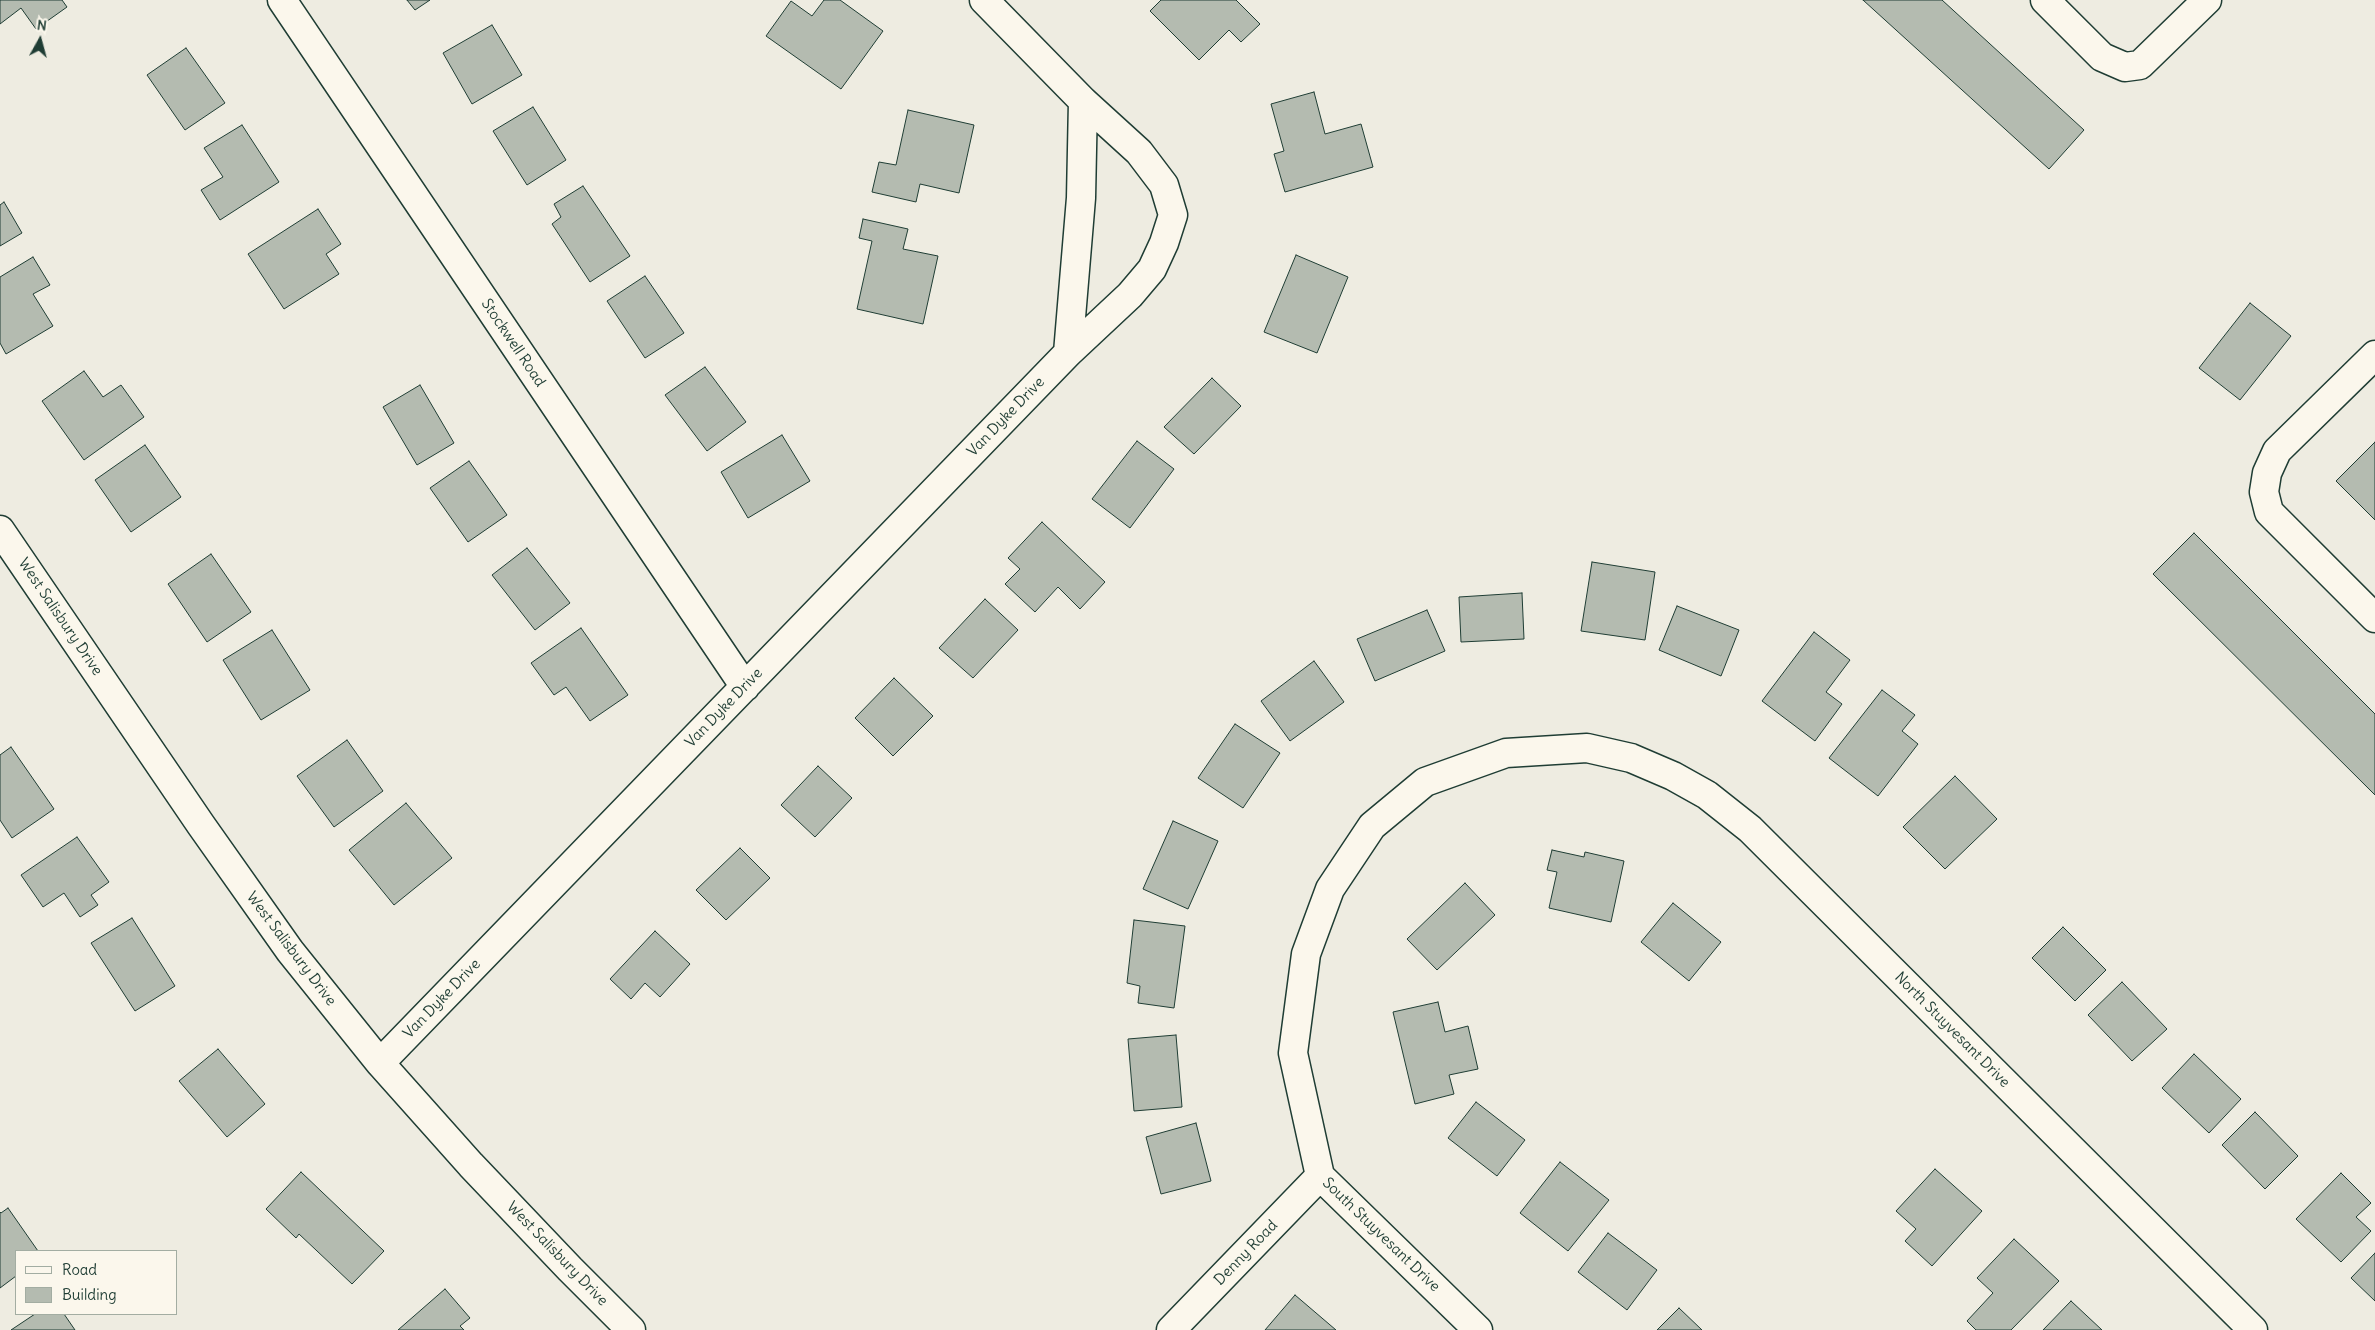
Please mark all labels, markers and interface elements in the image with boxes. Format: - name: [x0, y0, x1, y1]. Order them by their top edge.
- north arrow: [15, 15, 65, 65]
- text: N: [36, 16, 48, 35]
- street label: Stockwell Road: [477, 296, 549, 390]
- street label: Van Dyke Drive: [964, 374, 1048, 460]
- street label: West Salisbury Drive: [14, 555, 106, 679]
- street label: Van Dyke Drive: [682, 665, 766, 751]
- street label: West Salisbury Drive: [242, 889, 340, 1009]
- street label: Van Dyke Drive: [400, 956, 484, 1042]
- street label: North Stuyvesant Drive: [1891, 969, 2013, 1091]
- street label: South Stuyvesant Drive: [1318, 1174, 1444, 1296]
- street label: West Salisbury Drive: [503, 1198, 611, 1310]
- street label: Denny Road: [1211, 1217, 1281, 1289]
- legend: [15, 1250, 178, 1315]
- text: Road: [62, 1260, 97, 1279]
- text: Building: [62, 1285, 117, 1304]

